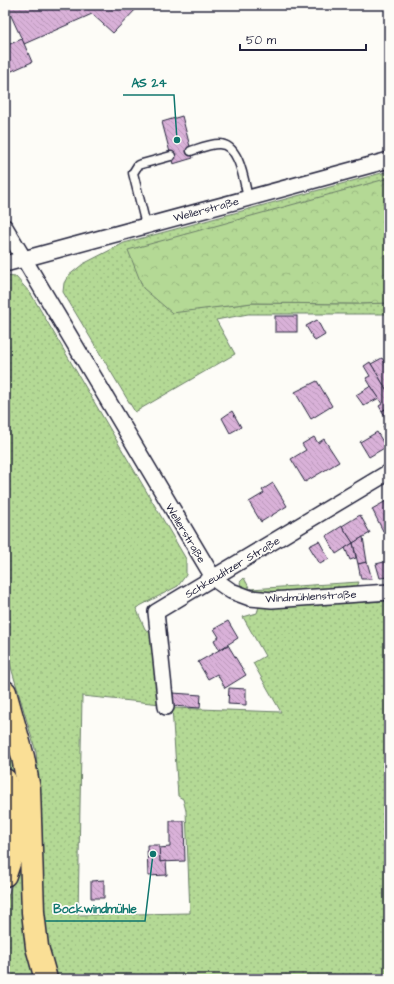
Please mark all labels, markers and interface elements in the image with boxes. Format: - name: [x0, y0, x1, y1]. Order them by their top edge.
- scale bar: [240, 26, 366, 52]
- text: 50 m: [246, 32, 277, 49]
- callout: AS 24: [123, 71, 174, 95]
- text: AS 24: [131, 75, 167, 92]
- street label: Wellerstraße: [172, 194, 241, 225]
- street label: Wellerstraße: [162, 501, 209, 566]
- street label: Schkeuditzer Straße: [182, 533, 283, 602]
- street label: Windmühlenstraße: [265, 587, 357, 606]
- callout: Bockwindmühle: [45, 897, 145, 921]
- text: Bockwindmühle: [53, 901, 137, 918]

